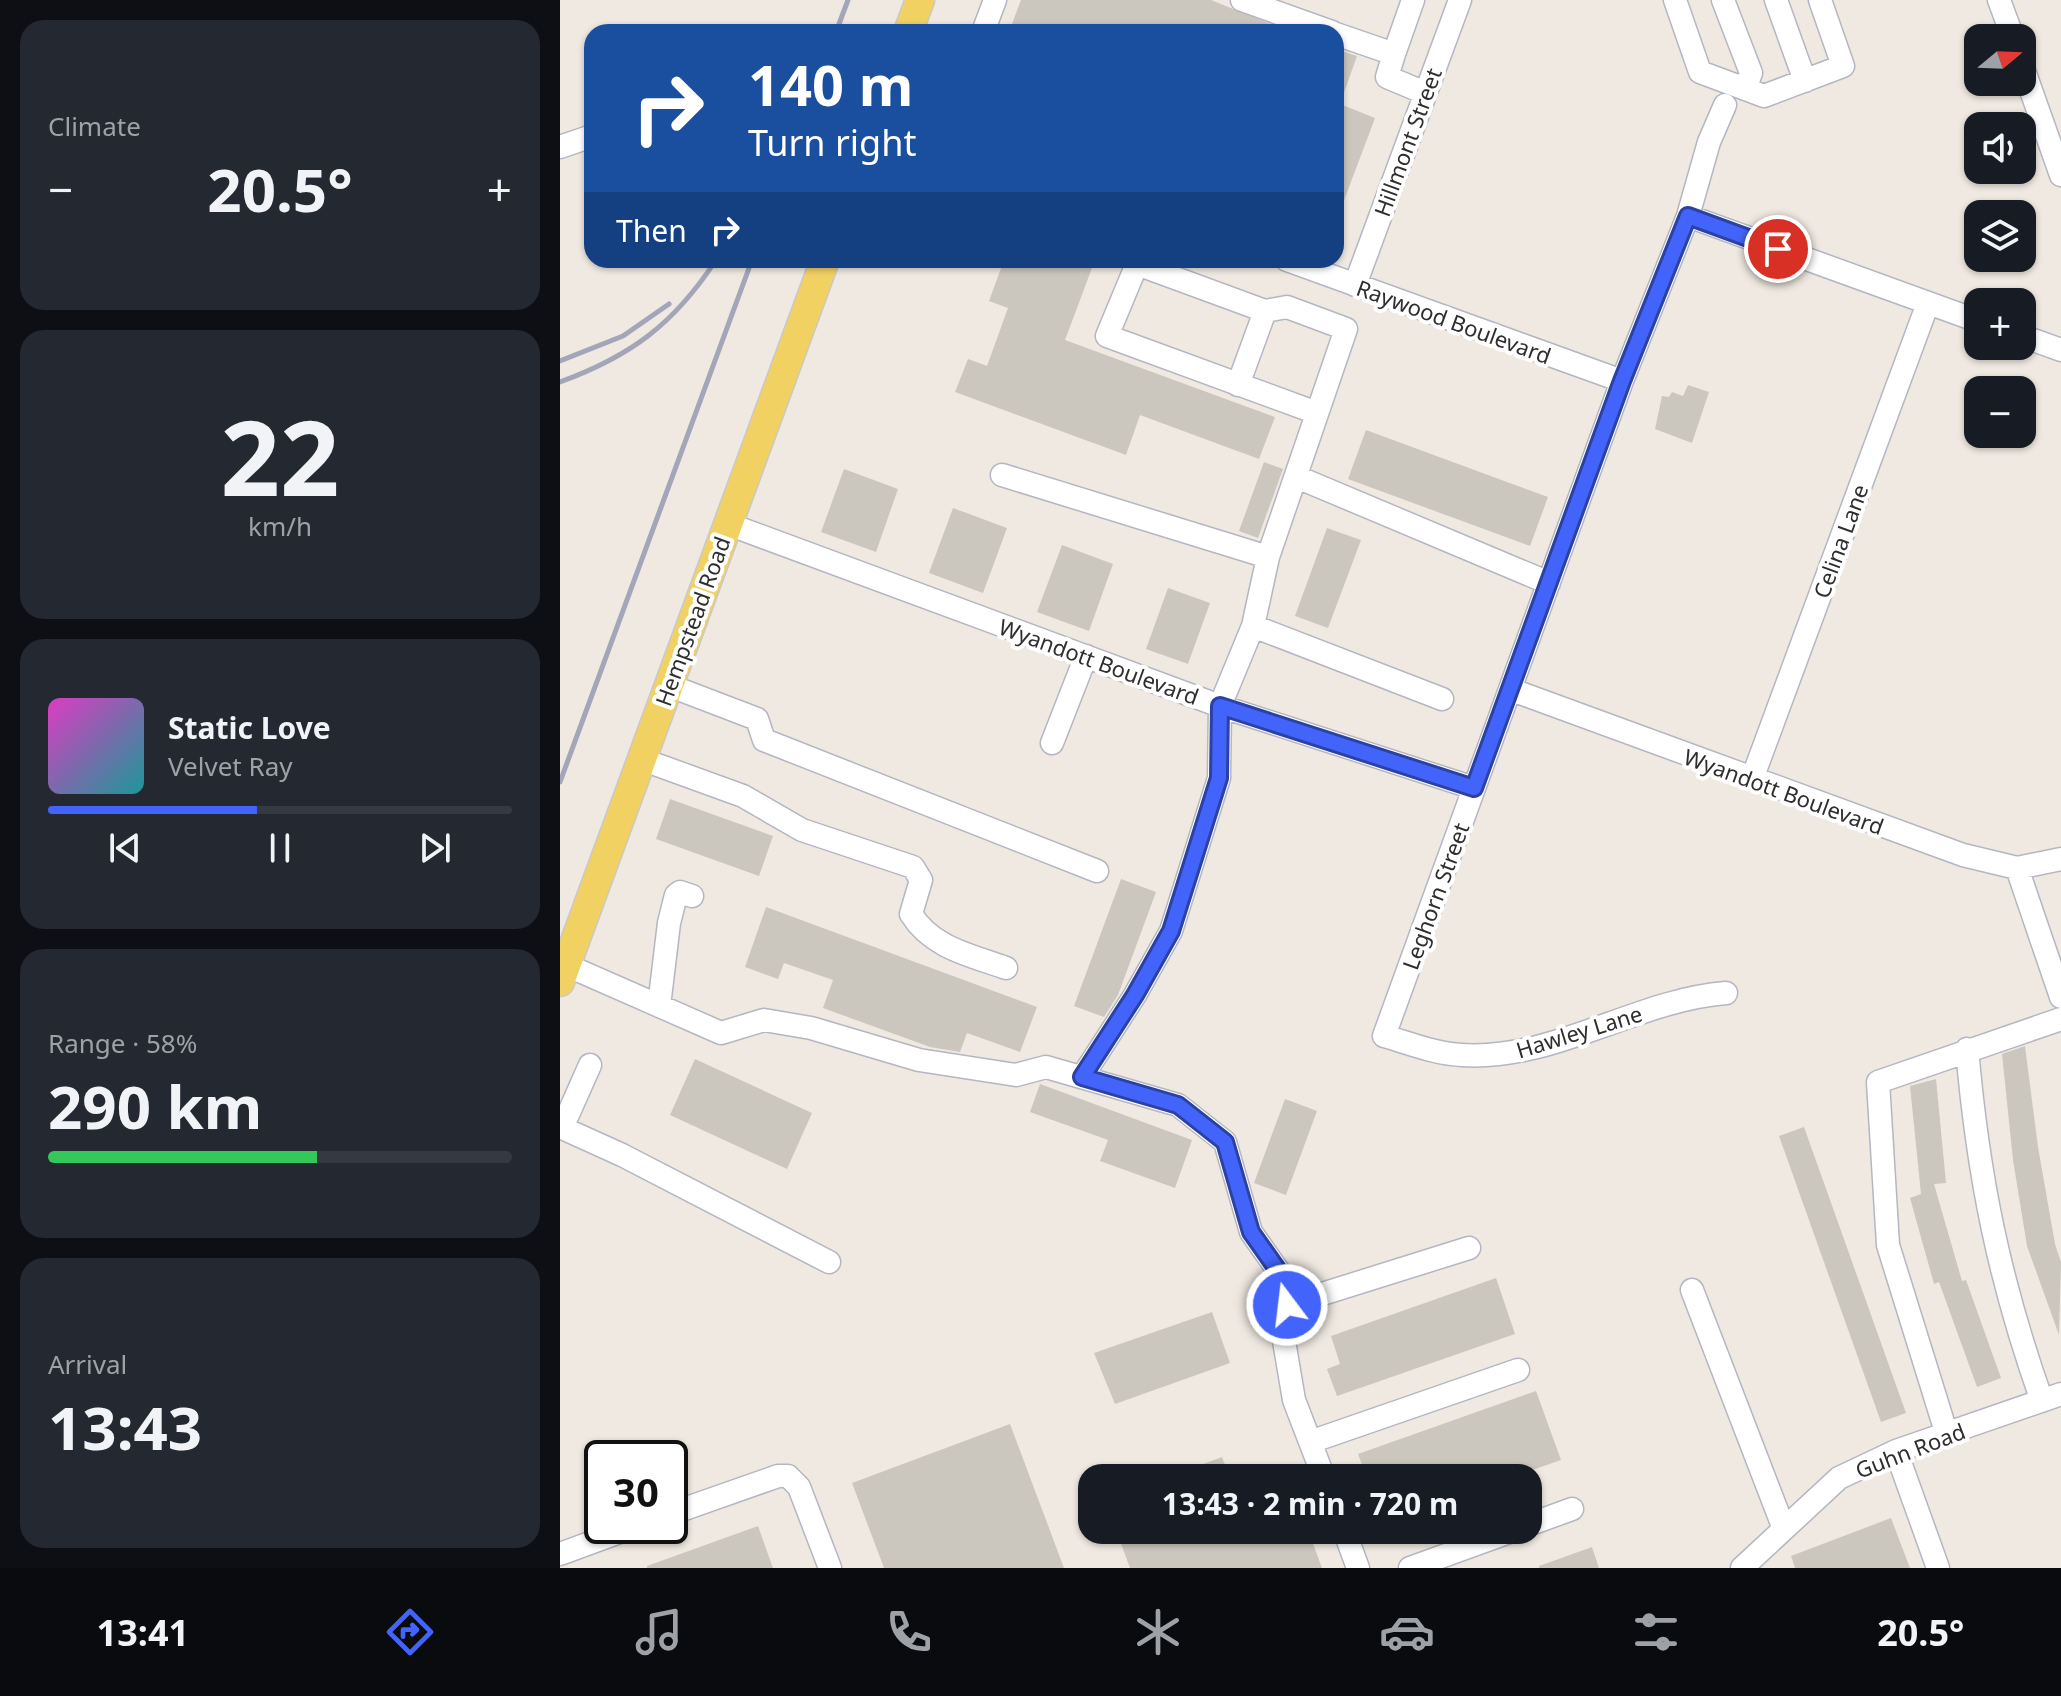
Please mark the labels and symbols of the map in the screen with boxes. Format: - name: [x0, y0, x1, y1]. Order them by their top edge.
- north arrow: [1964, 24, 2036, 96]
- street label: Hillmont Street: [1366, 64, 1448, 220]
- pin: [1744, 215, 1812, 283]
- street label: Raywood Boulevard: [1353, 272, 1555, 370]
- street label: Celina Lane: [1806, 480, 1874, 602]
- street label: Hempstead Road: [647, 532, 737, 710]
- street label: Wyandott Boulevard: [995, 611, 1203, 711]
- street label: Wyandott Boulevard: [1680, 741, 1888, 841]
- street label: Leghorn Street: [1395, 818, 1475, 974]
- street label: Hawley Lane: [1512, 998, 1646, 1064]
- position arrow: [1245, 1263, 1329, 1347]
- street label: Guhn Road: [1851, 1415, 1969, 1485]
- speed limit sign: 30: [584, 1440, 688, 1544]

